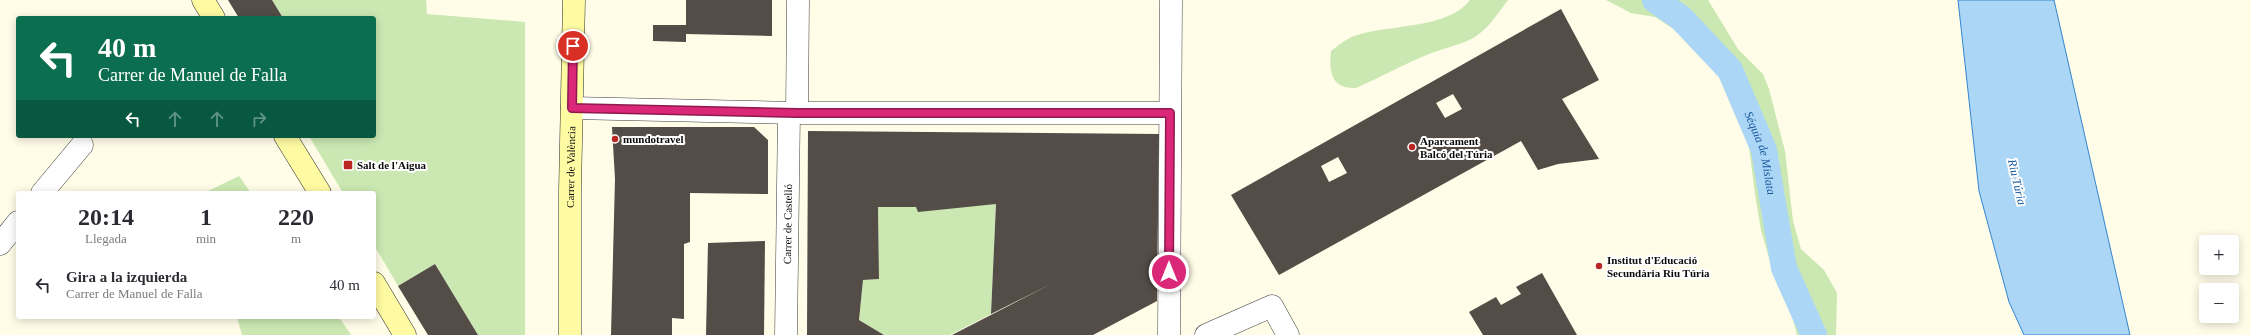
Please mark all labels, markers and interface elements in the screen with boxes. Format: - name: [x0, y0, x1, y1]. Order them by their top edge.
- pin: [556, 29, 590, 63]
- icon: left: [32, 32, 84, 84]
- text: 40 m: [98, 32, 156, 63]
- icon: arrive: [562, 35, 584, 57]
- text: Carrer de Manuel de Falla: [98, 65, 287, 85]
- icon: left: [122, 108, 144, 130]
- icon: ahead: [164, 108, 186, 130]
- icon: ahead: [206, 108, 228, 130]
- icon: right: [248, 108, 270, 130]
- water label: Séquia de Mislata: [1741, 109, 1778, 196]
- street label: Carrer de València: [564, 126, 577, 208]
- place label: mundotravel: [623, 133, 684, 145]
- marker: mundotravel: [610, 134, 620, 144]
- place label: Aparcament Balcó del Túria: [1420, 135, 1493, 160]
- marker: Aparcament Balcó del Túria: [1407, 142, 1417, 152]
- water label: Riu Túria: [2005, 157, 2029, 206]
- marker: Salt de l'Aigua: [342, 159, 354, 171]
- place label: Salt de l'Aigua: [357, 159, 427, 171]
- street label: Carrer de Castelló: [781, 183, 794, 264]
- text: 20:14: [78, 204, 134, 230]
- text: 1: [200, 204, 212, 230]
- text: 220: [278, 204, 314, 230]
- text: Llegada: [85, 231, 127, 246]
- text: min: [196, 231, 216, 246]
- text: m: [291, 231, 301, 246]
- map controls: [2199, 235, 2239, 323]
- button: +: [2199, 235, 2239, 275]
- position arrow: [1148, 251, 1190, 293]
- place label: Institut d'Educació Secundària Riu Túria: [1607, 254, 1710, 279]
- marker: Institut d'Educació Secundària Riu Túria: [1594, 261, 1604, 271]
- text: Gira a la izquierda: [66, 269, 187, 285]
- icon: left: [32, 274, 54, 296]
- text: 40 m: [330, 277, 360, 293]
- button: −: [2199, 283, 2239, 323]
- text: Carrer de Manuel de Falla: [66, 286, 202, 301]

